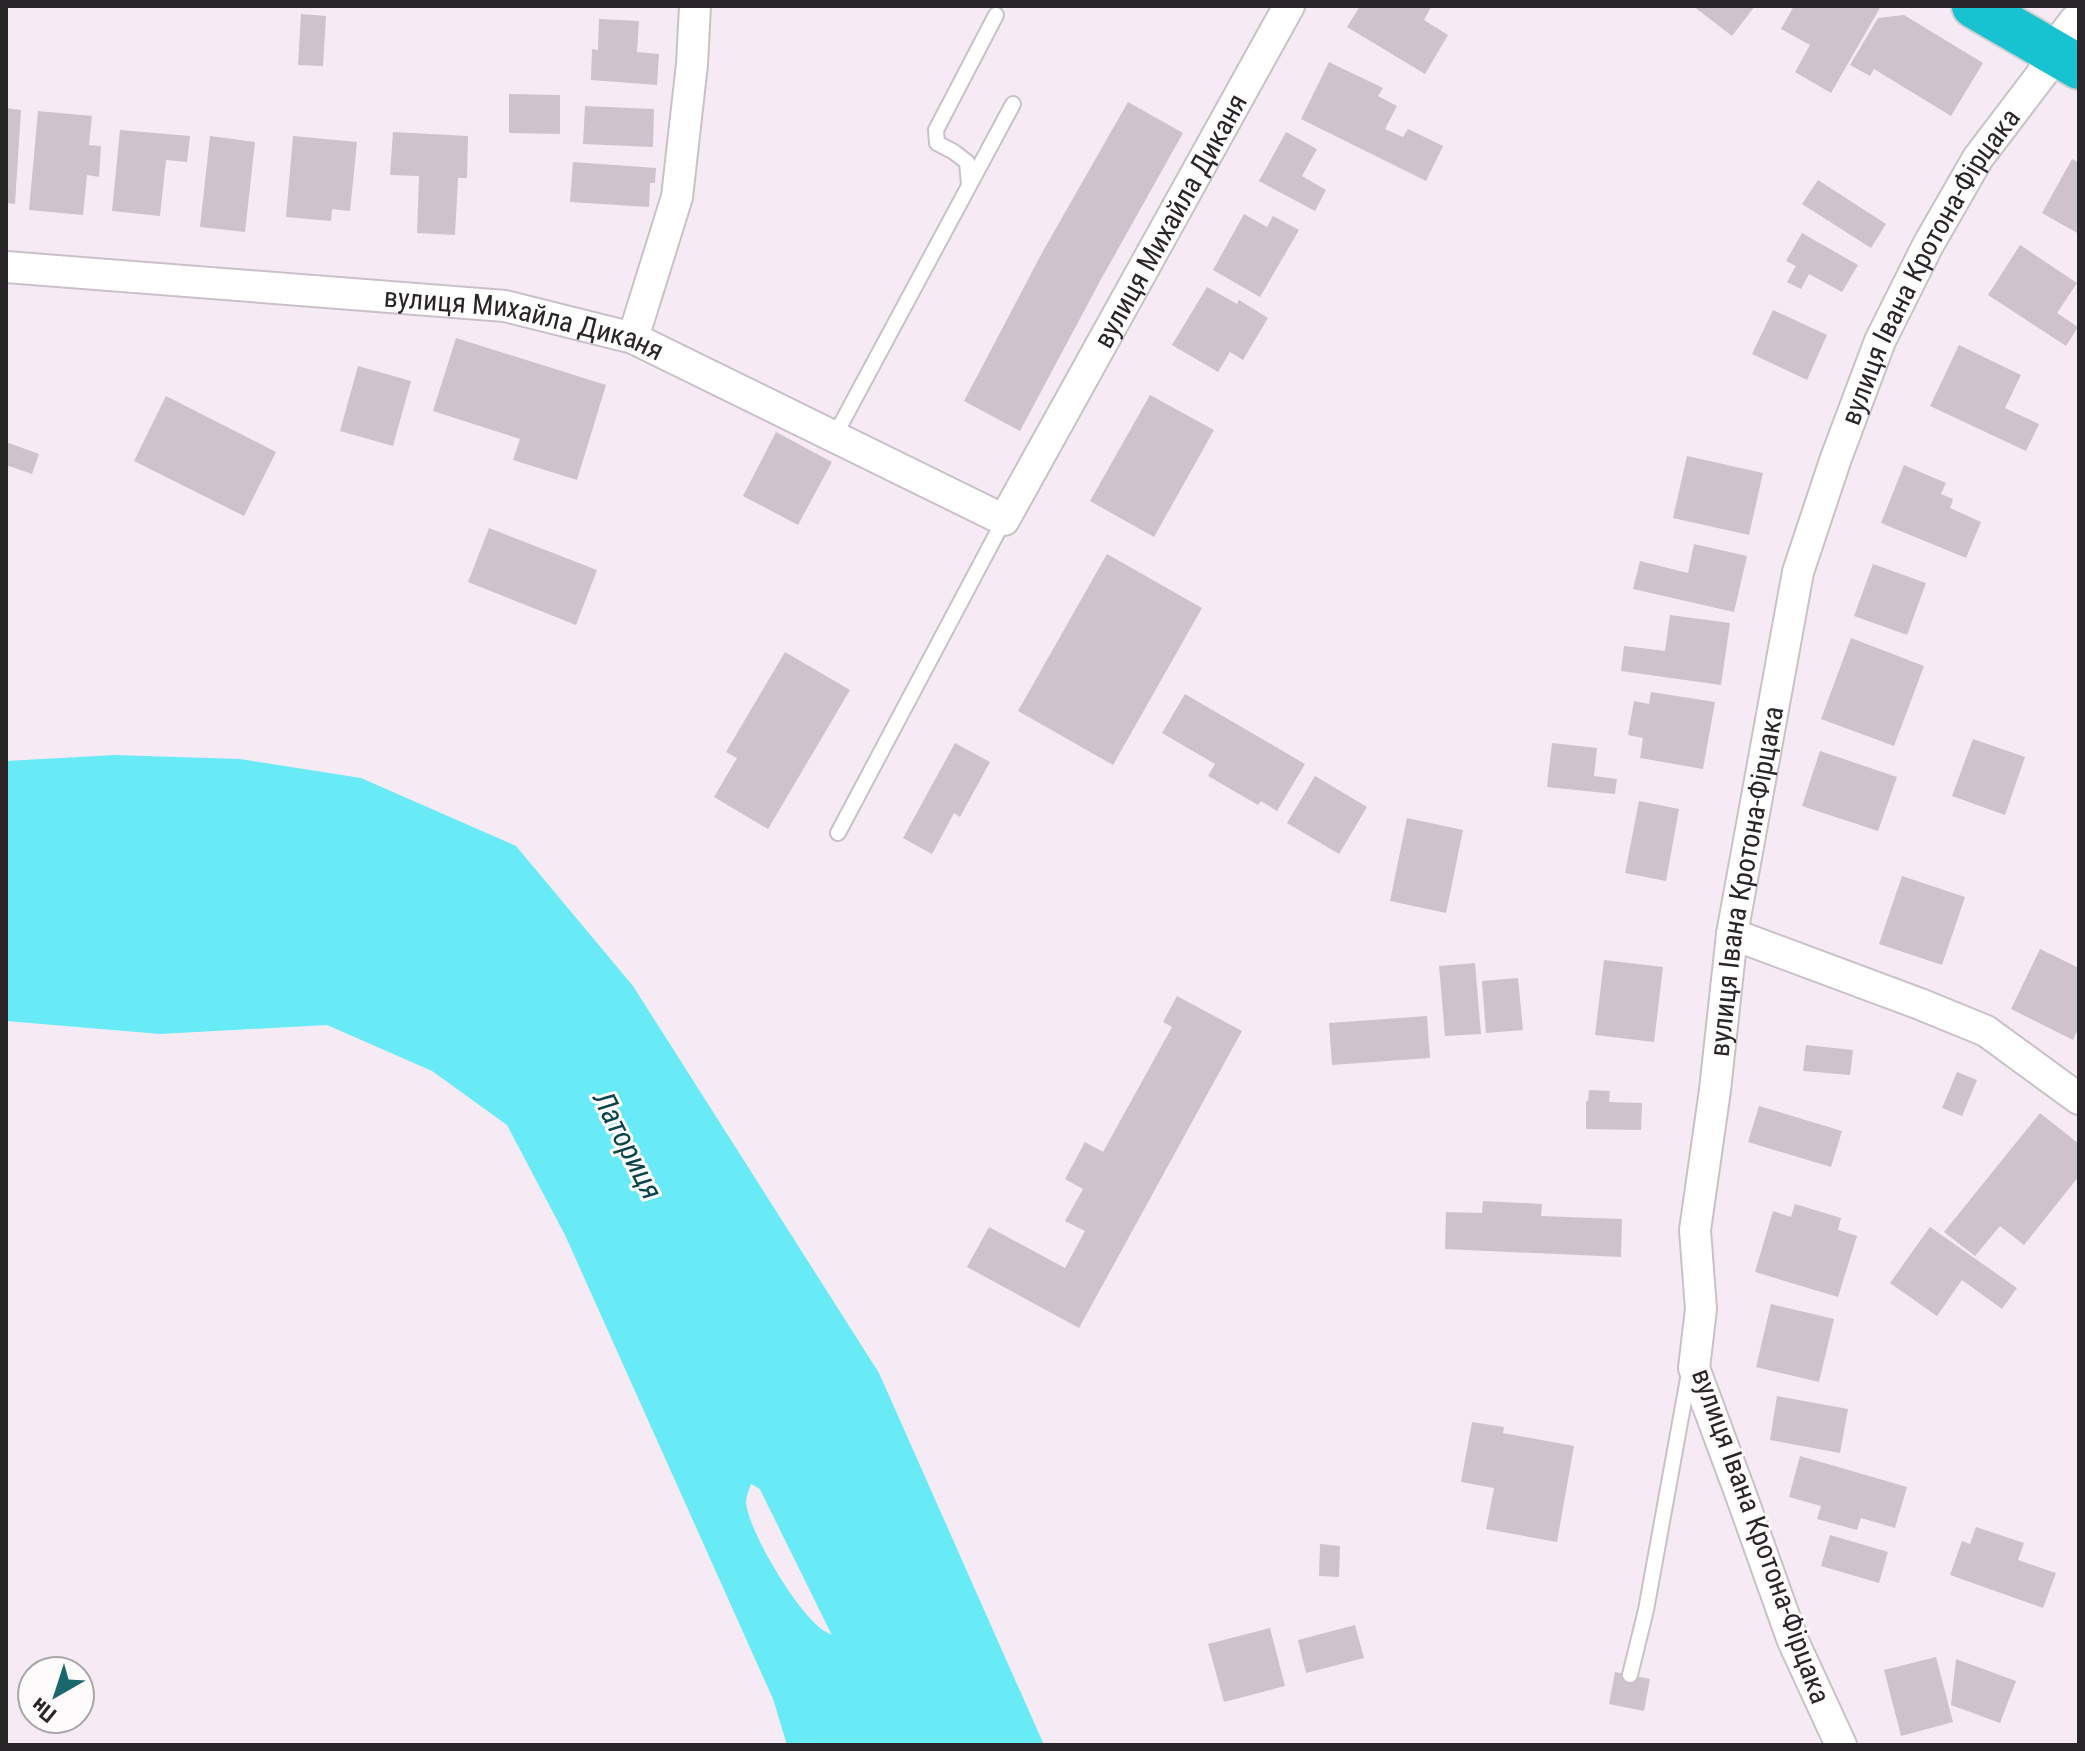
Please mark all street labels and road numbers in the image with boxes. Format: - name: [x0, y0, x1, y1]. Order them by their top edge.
- street label: вулиця Михайла Диканя: [1086, 88, 1254, 353]
- street label: вулиця Івана Кротона-Фірцака: [1834, 102, 2026, 429]
- street label: вулиця Михайла Диканя: [383, 280, 669, 367]
- street label: вулиця Івана Кротона-Фірцака: [1702, 704, 1790, 1058]
- street label: вулиця Івана Кротона-Фірцака: [1685, 1364, 1837, 1708]

